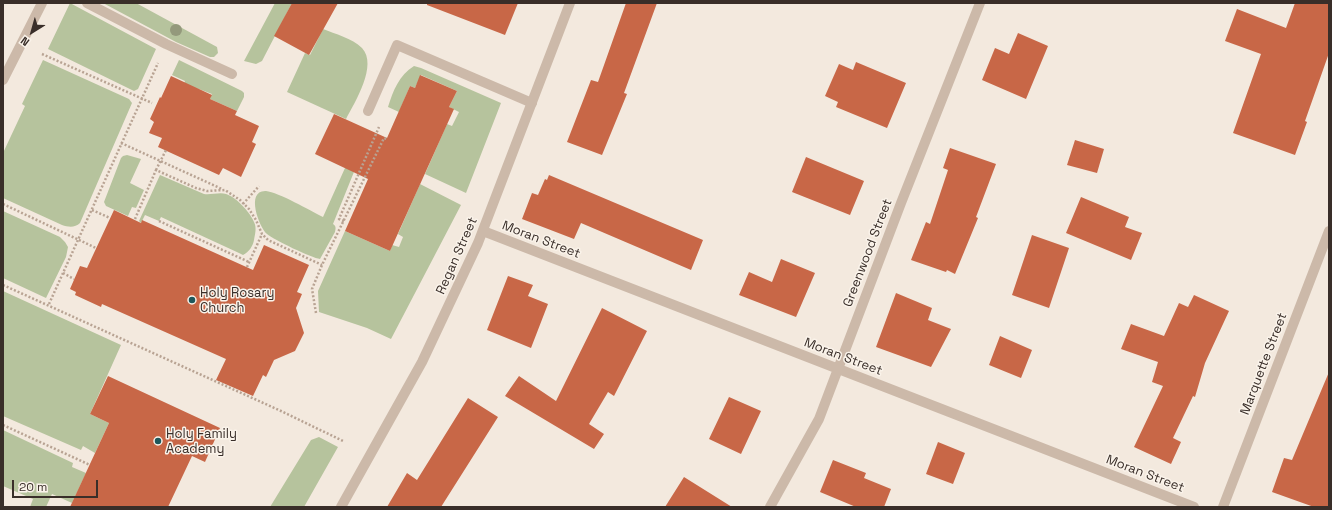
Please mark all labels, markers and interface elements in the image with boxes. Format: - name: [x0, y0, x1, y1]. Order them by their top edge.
- north arrow: [12, 12, 52, 52]
- text: N: [18, 34, 32, 49]
- street label: Greenwood Street: [840, 197, 896, 309]
- street label: Regan Street: [433, 215, 481, 297]
- street label: Moran Street: [500, 218, 582, 262]
- place label: Holy Rosary Church: [200, 285, 274, 316]
- marker: Holy Rosary Church: [187, 295, 197, 305]
- street label: Marquette Street: [1237, 311, 1291, 417]
- street label: Moran Street: [802, 335, 884, 379]
- place label: Holy Family Academy: [166, 426, 237, 457]
- marker: Holy Family Academy: [153, 436, 163, 446]
- street label: Moran Street: [1104, 452, 1186, 496]
- scale bar: [14, 472, 100, 498]
- text: 20 m: [19, 479, 47, 495]

